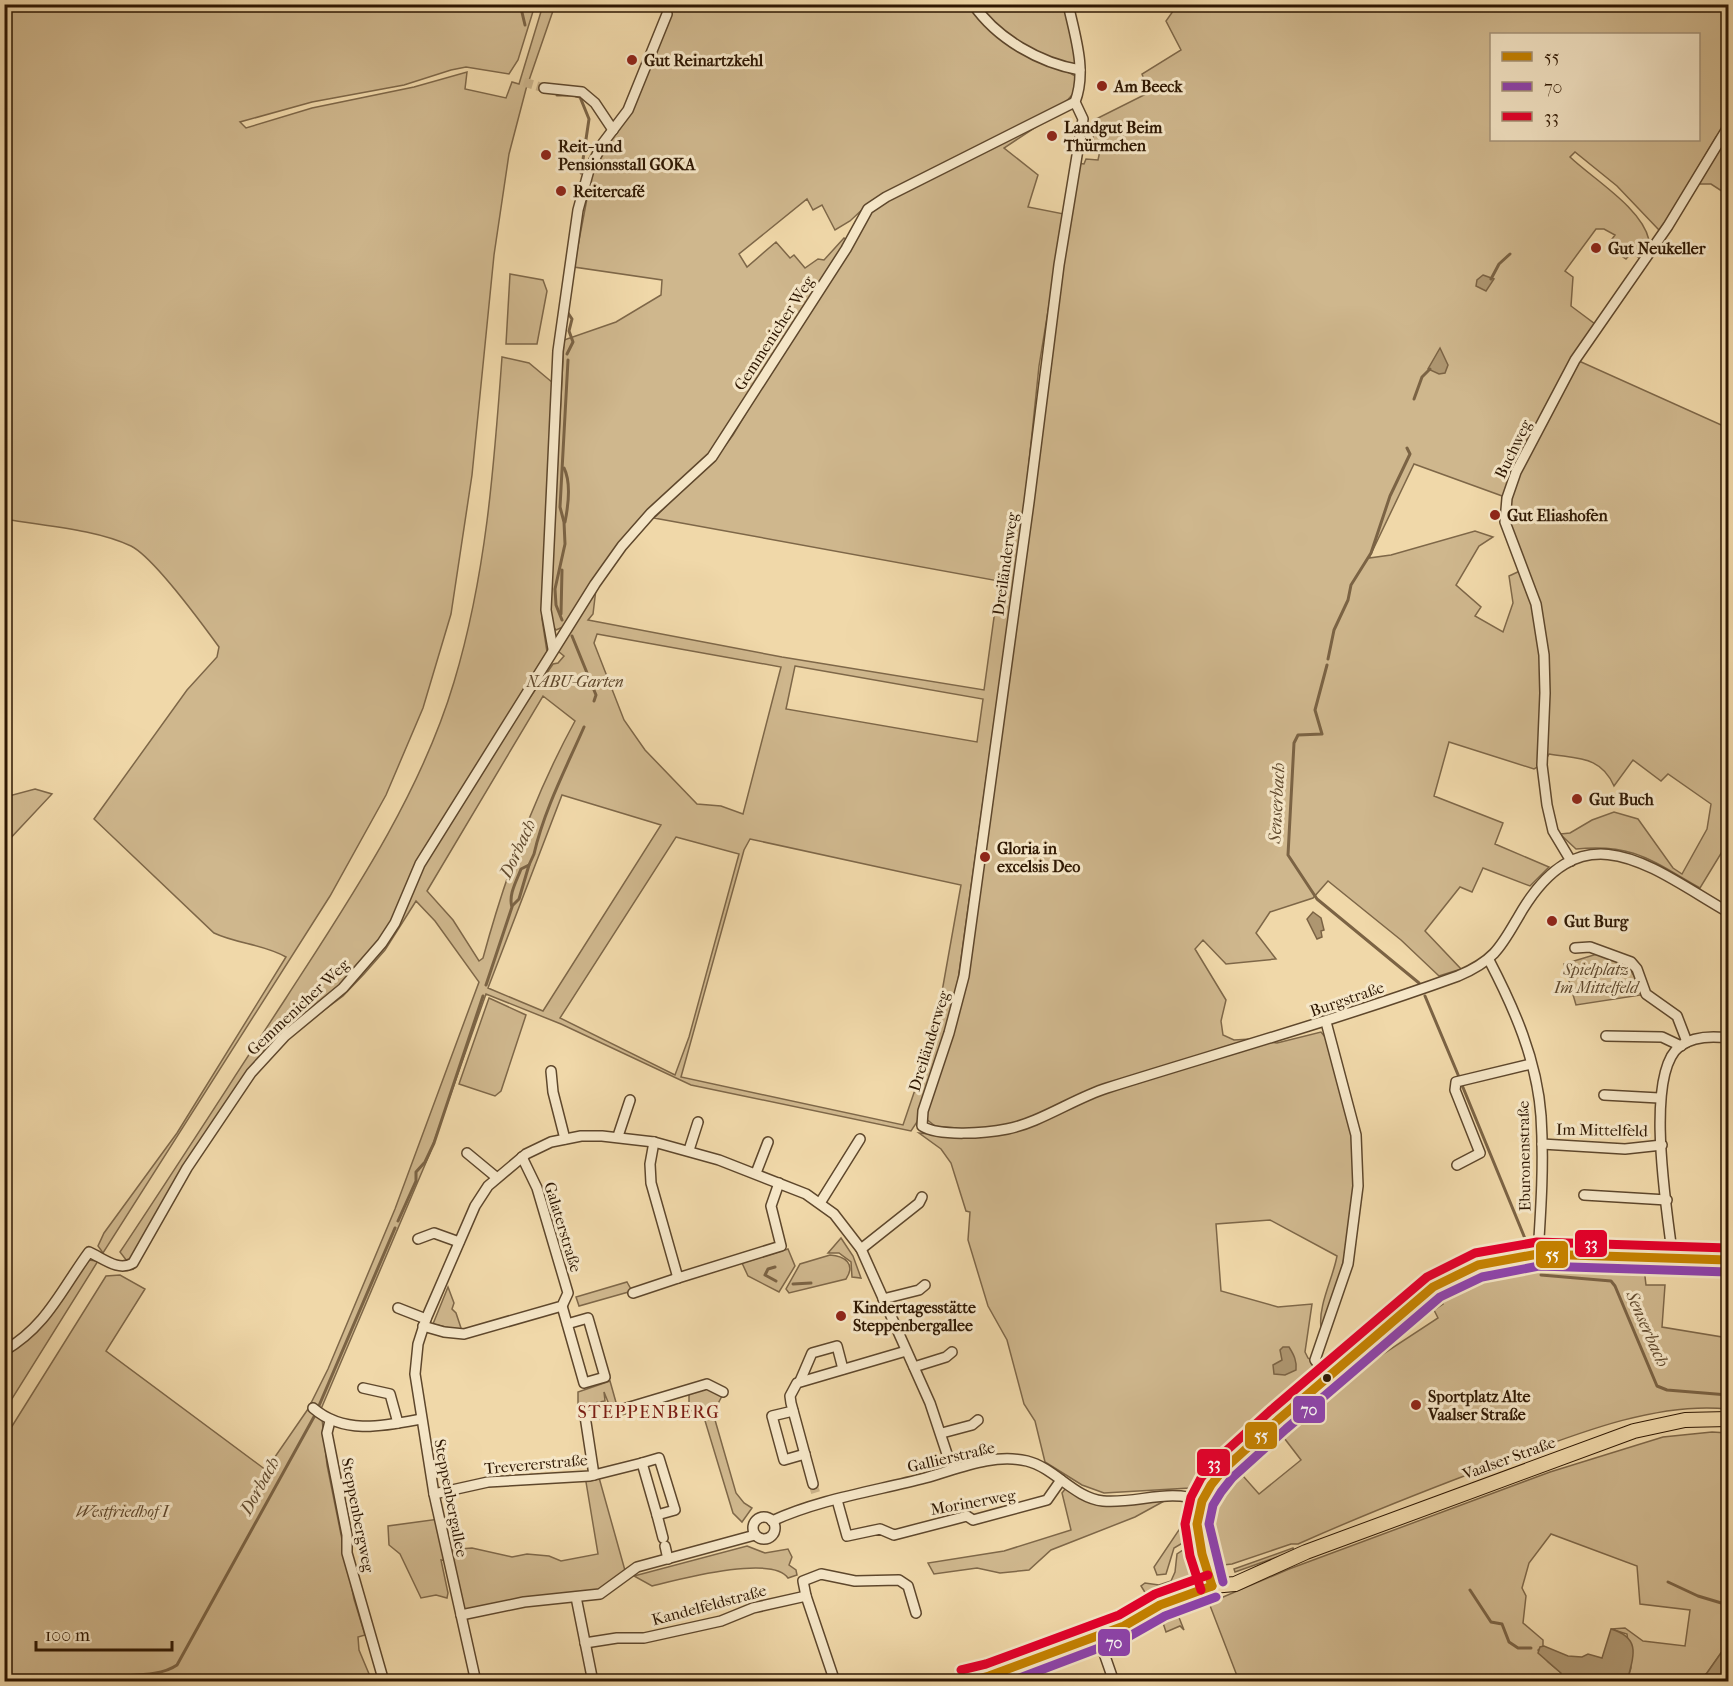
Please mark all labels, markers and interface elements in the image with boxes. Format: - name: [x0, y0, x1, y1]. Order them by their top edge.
- legend: [1490, 33, 1700, 141]
- text: 55: [1544, 47, 1560, 68]
- place label: Gut Reinartzkehl: [644, 51, 764, 70]
- marker: Gut Reinartzkehl: [625, 53, 639, 67]
- place label: Am Beeck: [1113, 77, 1183, 96]
- text: 70: [1544, 77, 1563, 98]
- marker: Am Beeck: [1095, 79, 1109, 93]
- text: 33: [1544, 107, 1559, 128]
- place label: Landgut Beim Thürmchen: [1063, 118, 1163, 155]
- marker: Landgut Beim Thürmchen: [1045, 129, 1059, 143]
- place label: Reit- und Pensionsstall GOKA: [558, 137, 696, 174]
- marker: Reit- und Pensionsstall GOKA: [539, 148, 553, 162]
- place label: Reitercafé: [573, 182, 645, 201]
- marker: Reitercafé: [554, 184, 568, 198]
- place label: Gut Neukeller: [1608, 239, 1707, 258]
- marker: Gut Neukeller: [1589, 241, 1603, 255]
- street label: Gemmenicher Weg: [730, 272, 818, 394]
- street label: Buchweg: [1491, 416, 1536, 482]
- place label: Gut Eliashofen: [1507, 506, 1608, 525]
- marker: Gut Eliashofen: [1488, 508, 1502, 522]
- street label: Dreiländerweg: [988, 511, 1022, 617]
- park label: NABU-Garten: [525, 672, 624, 691]
- water label: Senserbach: [1264, 762, 1290, 845]
- place label: Gut Buch: [1589, 790, 1655, 809]
- marker: Gut Buch: [1570, 792, 1584, 806]
- water label: Dorbach: [495, 816, 541, 883]
- place label: Gloria in excelsis Deo: [997, 839, 1080, 876]
- marker: Gloria in excelsis Deo: [978, 850, 992, 864]
- place label: Gut Burg: [1564, 912, 1629, 932]
- marker: Gut Burg: [1545, 914, 1559, 928]
- street label: Gemmenicher Weg: [243, 954, 353, 1059]
- park label: Spielplatz Im Mittelfeld: [1553, 960, 1640, 997]
- street label: Burgstraße: [1307, 977, 1387, 1021]
- street label: Dreiländerweg: [905, 988, 953, 1094]
- street label: Eburonenstraße: [1514, 1100, 1534, 1212]
- street label: Im Mittelfeld: [1556, 1120, 1648, 1140]
- street label: Galaterstraße: [540, 1180, 586, 1275]
- line badge: 33: [1574, 1229, 1608, 1258]
- text: 33: [1584, 1234, 1598, 1254]
- line badge: 55: [1535, 1240, 1569, 1269]
- text: 55: [1545, 1245, 1559, 1264]
- water label: Senserbach: [1621, 1287, 1673, 1370]
- place label: Kindertagesstätte Steppenbergallee: [853, 1298, 976, 1336]
- marker: Kindertagesstätte Steppenbergallee: [834, 1309, 848, 1323]
- unlabelled marker: [1321, 1372, 1333, 1384]
- place label: Sportplatz Alte Vaalser Straße: [1427, 1387, 1531, 1424]
- line badge: 70: [1292, 1395, 1326, 1424]
- marker: Sportplatz Alte Vaalser Straße: [1409, 1398, 1423, 1412]
- text: 70: [1300, 1400, 1317, 1419]
- district label: STEPPENBERG: [577, 1402, 721, 1423]
- line badge: 55: [1244, 1421, 1278, 1450]
- text: 55: [1254, 1426, 1268, 1445]
- street label: Vaalser Straße: [1459, 1432, 1558, 1484]
- street label: Steppenbergallee: [430, 1437, 472, 1559]
- street label: Gallierstraße: [905, 1438, 997, 1476]
- line badge: 33: [1196, 1448, 1231, 1477]
- street label: Trevererstraße: [484, 1450, 589, 1478]
- water label: Dorbach: [235, 1454, 284, 1519]
- text: 33: [1207, 1454, 1221, 1474]
- street label: Steppenbergweg: [338, 1456, 379, 1574]
- street label: Morinerweg: [929, 1485, 1017, 1519]
- park label: Westfriedhof I: [76, 1502, 170, 1521]
- street label: Kandelfeldstraße: [650, 1581, 768, 1629]
- scale bar: [36, 1614, 172, 1652]
- text: 100 m: [45, 1625, 90, 1646]
- line badge: 70: [1097, 1628, 1131, 1657]
- text: 70: [1105, 1633, 1122, 1652]

